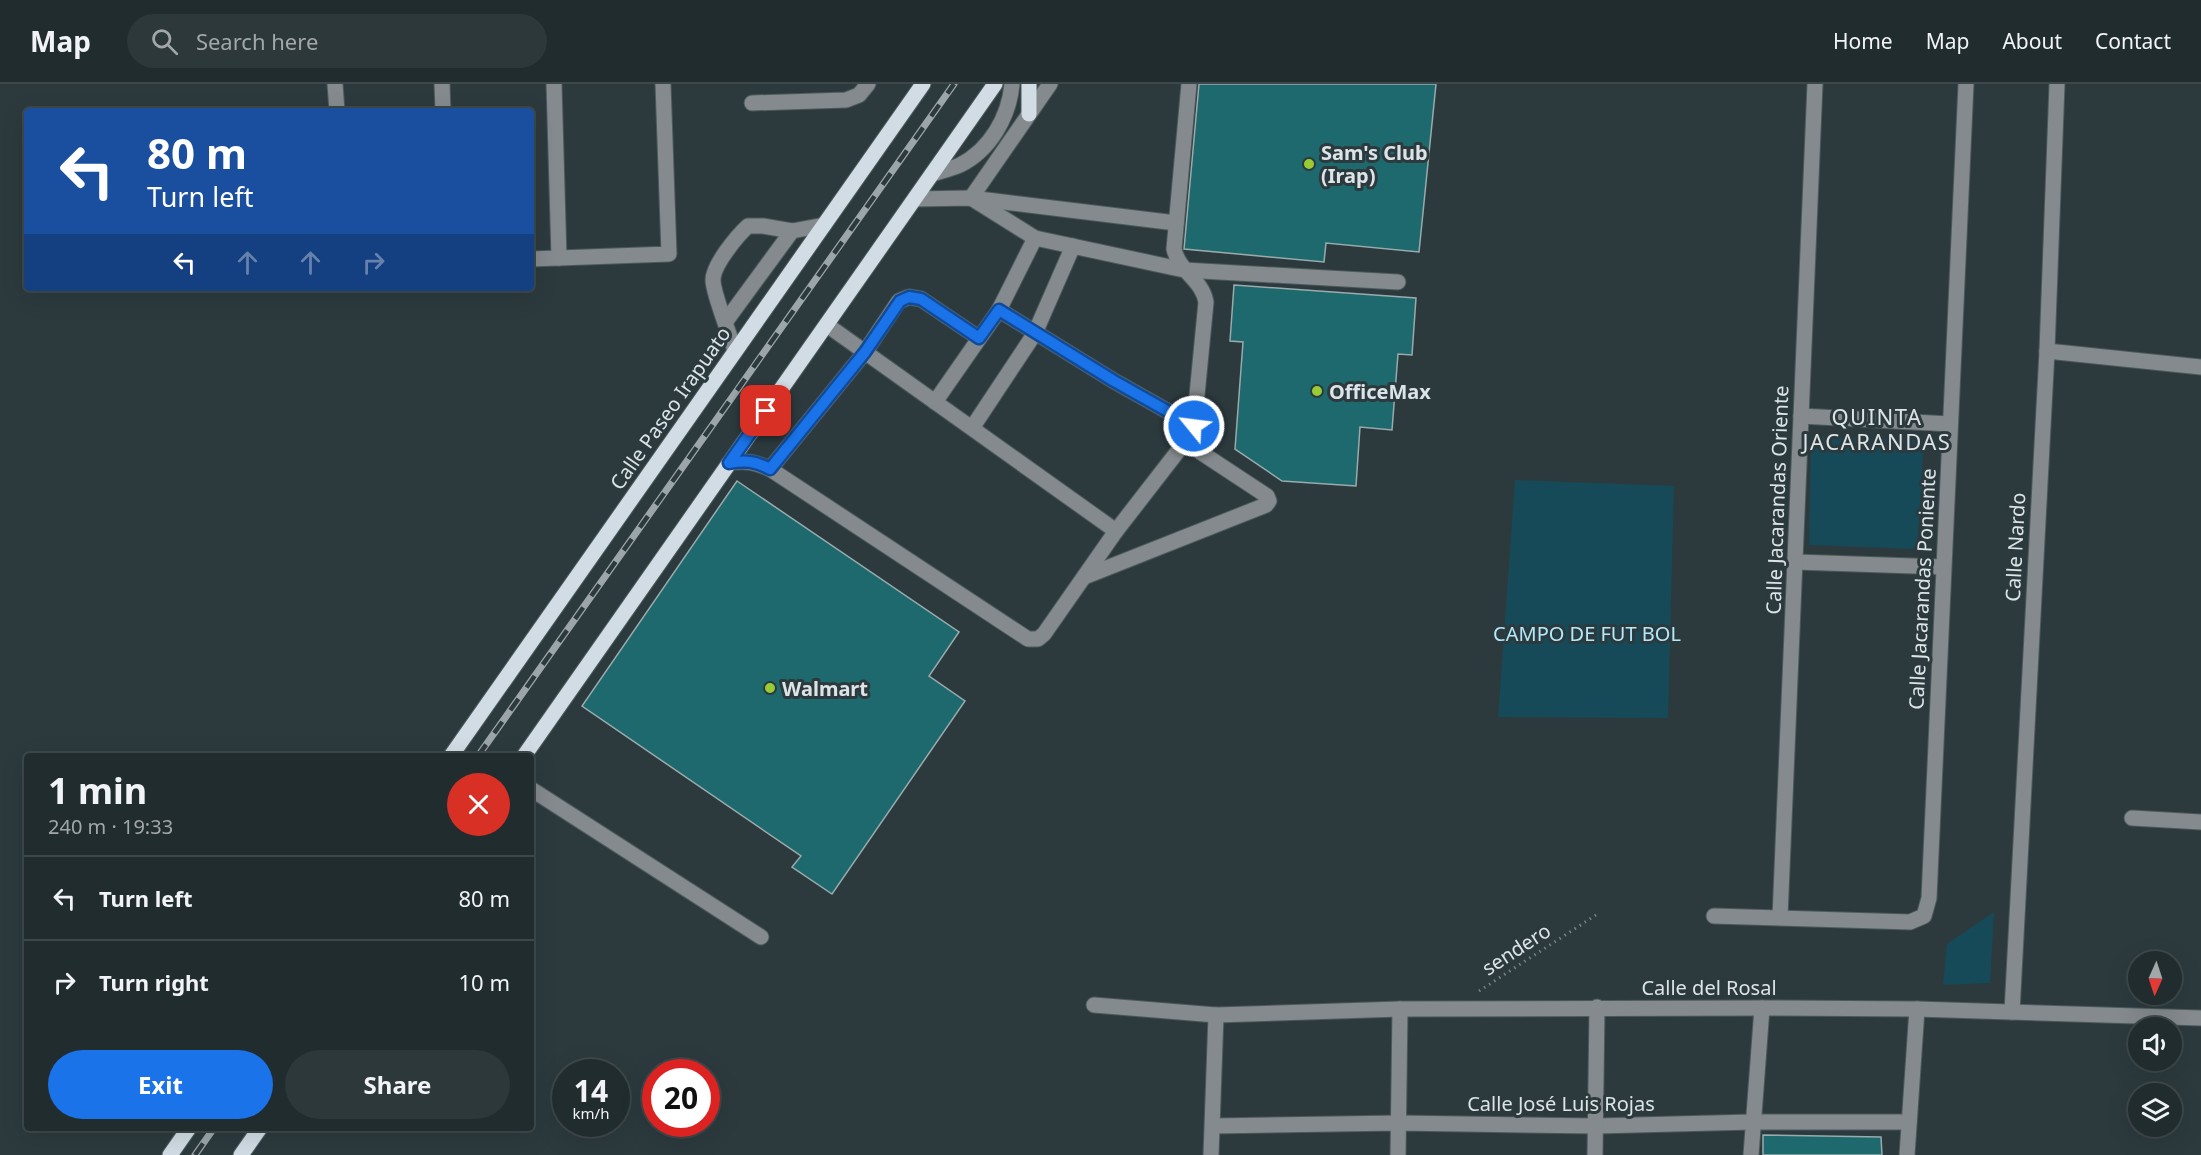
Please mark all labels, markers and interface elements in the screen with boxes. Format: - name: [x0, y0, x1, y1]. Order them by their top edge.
- search box: [127, 14, 547, 68]
- text: Map: [30, 22, 91, 60]
- icon: search: [148, 25, 181, 58]
- text: Search here: [196, 26, 318, 56]
- text: Home: [1833, 27, 1893, 55]
- text: Map: [1926, 27, 1969, 55]
- text: About: [2002, 27, 2062, 55]
- text: Contact: [2095, 27, 2171, 55]
- text: 80 m: [147, 124, 247, 181]
- icon: left: [48, 132, 126, 210]
- place label: Sam's Club (Irap): [1321, 139, 1428, 189]
- marker: Sam's Club (Irap): [1302, 157, 1316, 171]
- text: Turn left: [147, 178, 253, 215]
- icon: left: [168, 246, 201, 279]
- icon: ahead: [231, 246, 264, 279]
- icon: ahead: [294, 246, 327, 279]
- icon: right: [357, 246, 390, 279]
- street label: Calle Paseo Irapuato: [604, 321, 736, 495]
- place label: OfficeMax: [1329, 378, 1431, 405]
- marker: OfficeMax: [1310, 384, 1324, 398]
- pin: [740, 385, 791, 436]
- street label: Calle Jacarandas Oriente: [1760, 385, 1794, 615]
- icon: arrive: [749, 394, 782, 427]
- position arrow: [1162, 394, 1226, 458]
- district label: QUINTA JACARANDAS: [1801, 401, 1951, 456]
- street label: Calle Jacarandas Poniente: [1902, 468, 1942, 710]
- street label: Calle Nardo: [1999, 492, 2031, 602]
- park label: CAMPO DE FUT BOL: [1493, 620, 1681, 647]
- place label: Walmart: [782, 675, 868, 702]
- marker: Walmart: [763, 681, 777, 695]
- text: 1 min: [48, 766, 147, 815]
- button: close: [447, 773, 510, 836]
- text: 240 m · 19:33: [48, 813, 173, 840]
- icon: left: [48, 882, 81, 915]
- text: Turn left: [99, 883, 193, 913]
- text: 80 m: [459, 883, 510, 913]
- street label: sendero: [1476, 917, 1556, 981]
- north arrow: [2128, 951, 2182, 1005]
- map controls: [2128, 951, 2182, 1137]
- icon: right: [48, 966, 81, 999]
- text: Turn right: [99, 967, 209, 997]
- text: 10 m: [459, 967, 510, 997]
- street label: Calle del Rosal: [1641, 974, 1777, 1001]
- button: sound: [2128, 1017, 2182, 1071]
- button: Exit: [48, 1050, 273, 1119]
- button: Share: [285, 1050, 510, 1119]
- speed limit sign: 20: [642, 1059, 720, 1137]
- text: 14: [574, 1070, 608, 1111]
- button: layers: [2128, 1083, 2182, 1137]
- street label: Calle José Luis Rojas: [1467, 1090, 1655, 1117]
- text: km/h: [573, 1103, 609, 1123]

